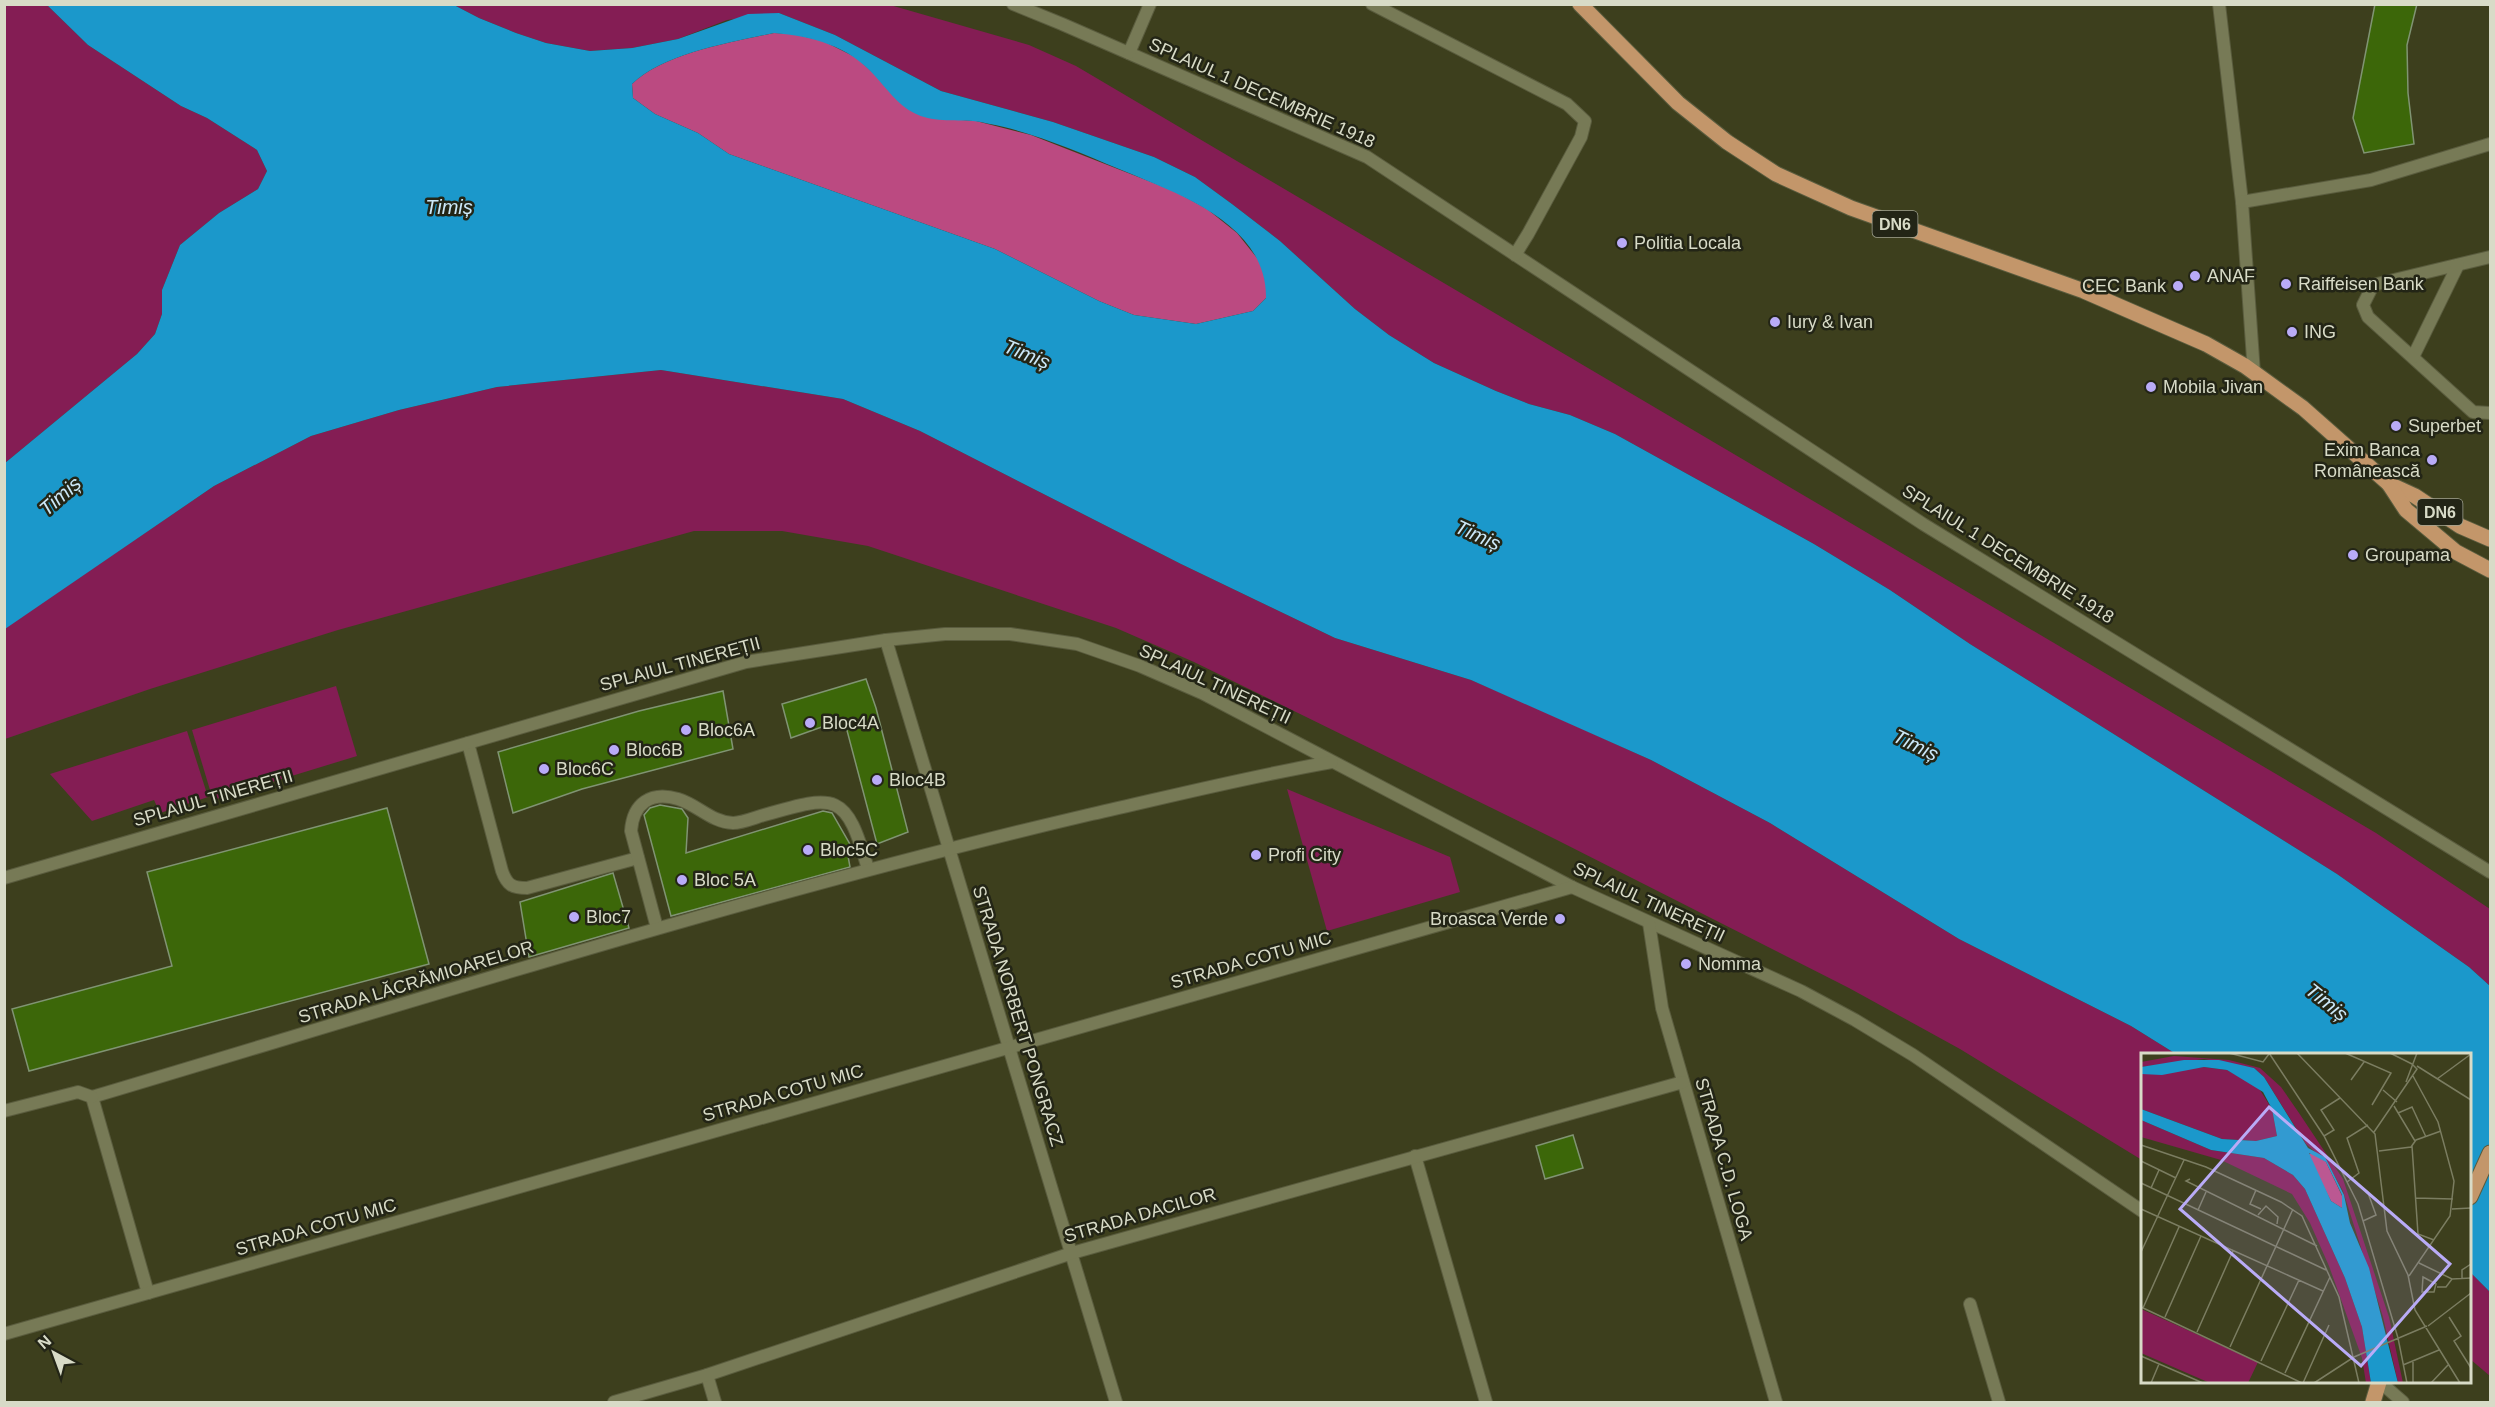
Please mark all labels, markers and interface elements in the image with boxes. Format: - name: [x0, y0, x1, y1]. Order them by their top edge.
- street label: SPLAIUL 1 DECEMBRIE 1918: [1146, 34, 1378, 152]
- water label: Timiș: [425, 196, 473, 218]
- road number: DN6: [1872, 211, 1918, 237]
- place label: Politia Locala: [1634, 233, 1742, 253]
- marker: Politia Locala: [1615, 236, 1629, 250]
- place label: ANAF: [2207, 266, 2255, 286]
- marker: ANAF: [2188, 269, 2202, 283]
- place label: Raiffeisen Bank: [2298, 274, 2425, 294]
- place label: CEC Bank: [2082, 276, 2167, 296]
- marker: Raiffeisen Bank: [2279, 277, 2293, 291]
- marker: CEC Bank: [2171, 279, 2185, 293]
- place label: Iury & Ivan: [1787, 312, 1873, 332]
- marker: Iury & Ivan: [1768, 315, 1782, 329]
- place label: ING: [2304, 322, 2336, 342]
- marker: ING: [2285, 325, 2299, 339]
- water label: Timiș: [1001, 335, 1053, 373]
- place label: Mobila Jivan: [2163, 377, 2263, 397]
- marker: Mobila Jivan: [2144, 380, 2158, 394]
- place label: Superbet: [2408, 416, 2481, 436]
- marker: Superbet: [2389, 419, 2403, 433]
- place label: Exim Banca Românească: [2314, 440, 2421, 481]
- marker: Exim Banca Românească: [2425, 453, 2439, 467]
- water label: Timiș: [35, 472, 85, 520]
- street label: SPLAIUL 1 DECEMBRIE 1918: [1899, 480, 2117, 628]
- road number: DN6: [2418, 499, 2462, 525]
- water label: Timiș: [1452, 515, 1504, 555]
- place label: Groupama: [2365, 545, 2451, 565]
- marker: Groupama: [2346, 548, 2360, 562]
- street label: SPLAIUL TINEREȚII: [598, 633, 762, 695]
- street label: SPLAIUL TINEREȚII: [1136, 640, 1294, 728]
- place label: Bloc4A: [822, 713, 879, 733]
- marker: Bloc4A: [803, 716, 817, 730]
- place label: Bloc6A: [698, 720, 755, 740]
- marker: Bloc6A: [679, 723, 693, 737]
- water label: Timiș: [1890, 725, 1942, 765]
- place label: Bloc6B: [626, 740, 683, 760]
- marker: Bloc6B: [607, 743, 621, 757]
- place label: Bloc6C: [556, 759, 614, 779]
- marker: Bloc6C: [537, 762, 551, 776]
- street label: SPLAIUL TINEREȚII: [131, 766, 295, 830]
- place label: Bloc4B: [889, 770, 946, 790]
- marker: Bloc4B: [870, 773, 884, 787]
- place label: Bloc5C: [820, 840, 878, 860]
- marker: Bloc5C: [801, 843, 815, 857]
- place label: Profi City: [1268, 845, 1341, 865]
- marker: Profi City: [1249, 848, 1263, 862]
- street label: SPLAIUL TINEREȚII: [1570, 858, 1728, 946]
- place label: Bloc 5A: [694, 870, 756, 890]
- marker: Bloc 5A: [675, 873, 689, 887]
- street label: STRADA NORBERT PONGRACZ: [969, 883, 1067, 1149]
- place label: Bloc7: [586, 907, 631, 927]
- place label: Broasca Verde: [1430, 909, 1548, 929]
- marker: Bloc7: [567, 910, 581, 924]
- marker: Broasca Verde: [1553, 912, 1567, 926]
- street label: STRADA COTU MIC: [1168, 928, 1334, 992]
- street label: STRADA LĂCRĂMIOARELOR: [296, 937, 536, 1027]
- place label: Nomma: [1698, 954, 1762, 974]
- marker: Nomma: [1679, 957, 1693, 971]
- water label: Timiș: [2302, 978, 2352, 1026]
- inset map: [2141, 1053, 2471, 1383]
- street label: STRADA COTU MIC: [700, 1061, 866, 1125]
- street label: STRADA C.D. LOGA: [1691, 1075, 1757, 1243]
- street label: STRADA DACILOR: [1062, 1184, 1218, 1246]
- street label: STRADA COTU MIC: [233, 1195, 399, 1259]
- north arrow: [24, 1323, 84, 1383]
- text: N: [35, 1332, 54, 1352]

